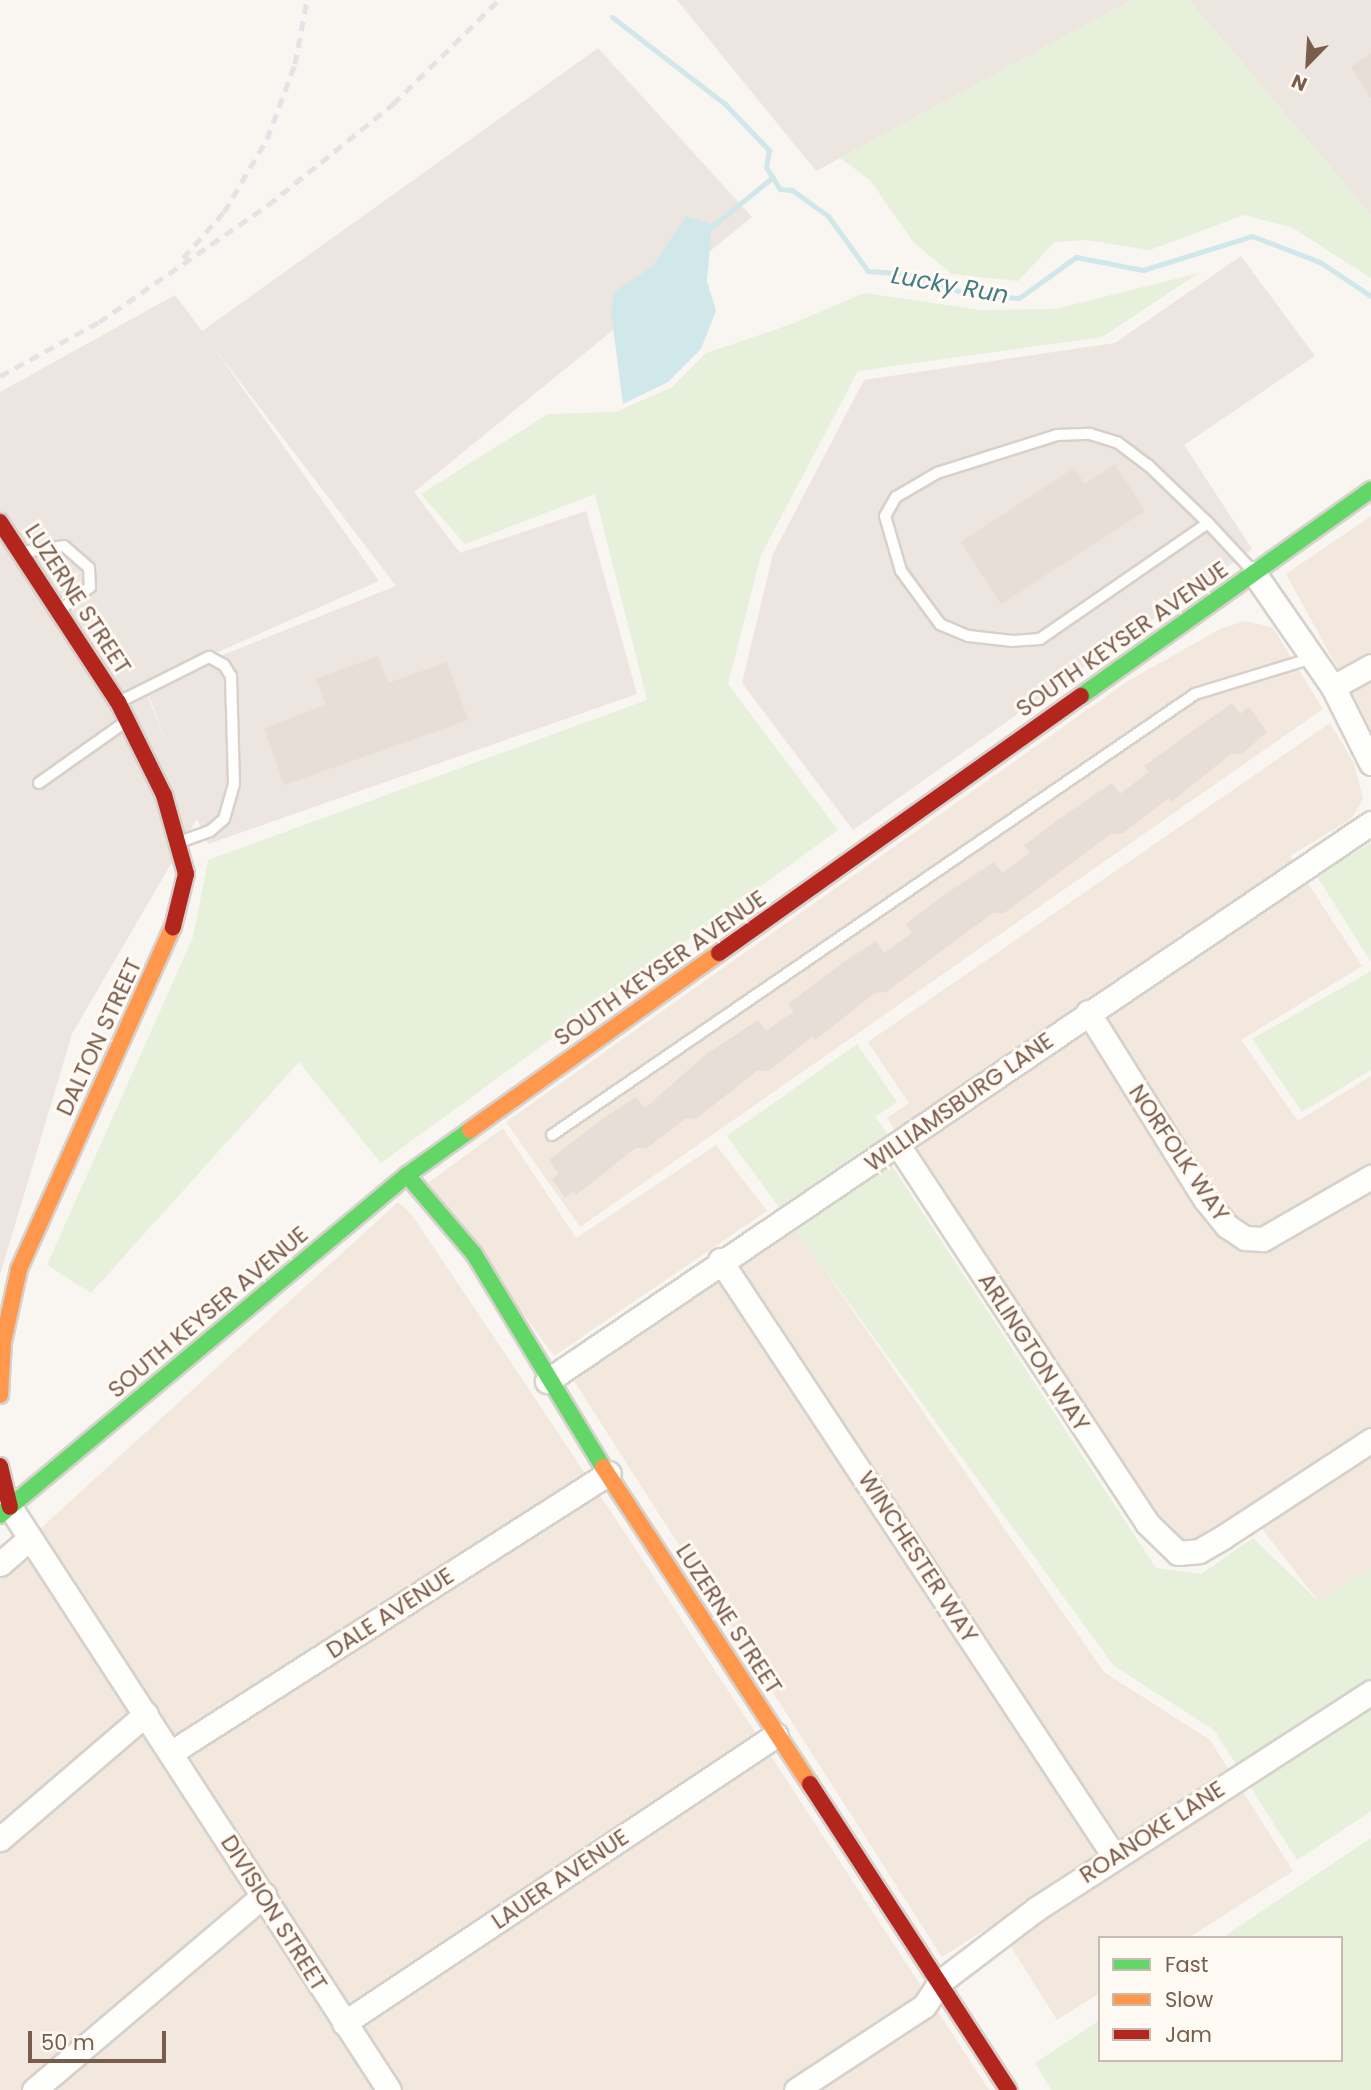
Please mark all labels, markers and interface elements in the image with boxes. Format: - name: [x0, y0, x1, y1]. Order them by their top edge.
- north arrow: [1273, 28, 1343, 98]
- text: N: [1287, 67, 1311, 98]
- water label: Lucky Run: [889, 261, 1011, 309]
- street label: LUZERNE STREET: [19, 519, 137, 679]
- street label: SOUTH KEYSER AVENUE: [1011, 555, 1233, 723]
- street label: SOUTH KEYSER AVENUE: [549, 884, 771, 1052]
- street label: DALTON STREET: [50, 954, 148, 1120]
- street label: WILLIAMSBURG LANE: [860, 1027, 1058, 1177]
- street label: NORFOLK WAY: [1123, 1079, 1235, 1227]
- street label: SOUTH KEYSER AVENUE: [102, 1220, 314, 1404]
- street label: ARLINGTON WAY: [972, 1268, 1096, 1436]
- street label: WINCHESTER WAY: [852, 1466, 984, 1648]
- street label: LUZERNE STREET: [670, 1539, 788, 1699]
- street label: DALE AVENUE: [321, 1562, 459, 1664]
- street label: ROANOKE LANE: [1074, 1775, 1230, 1889]
- street label: LAUER AVENUE: [486, 1823, 634, 1935]
- street label: DIVISION STREET: [215, 1830, 333, 1996]
- legend: [1098, 1936, 1343, 2062]
- text: Fast: [1165, 1950, 1208, 1979]
- text: Slow: [1165, 1985, 1213, 2014]
- scale bar: [32, 2016, 170, 2060]
- text: Jam: [1165, 2020, 1212, 2049]
- text: 50 m: [41, 2028, 95, 2057]

